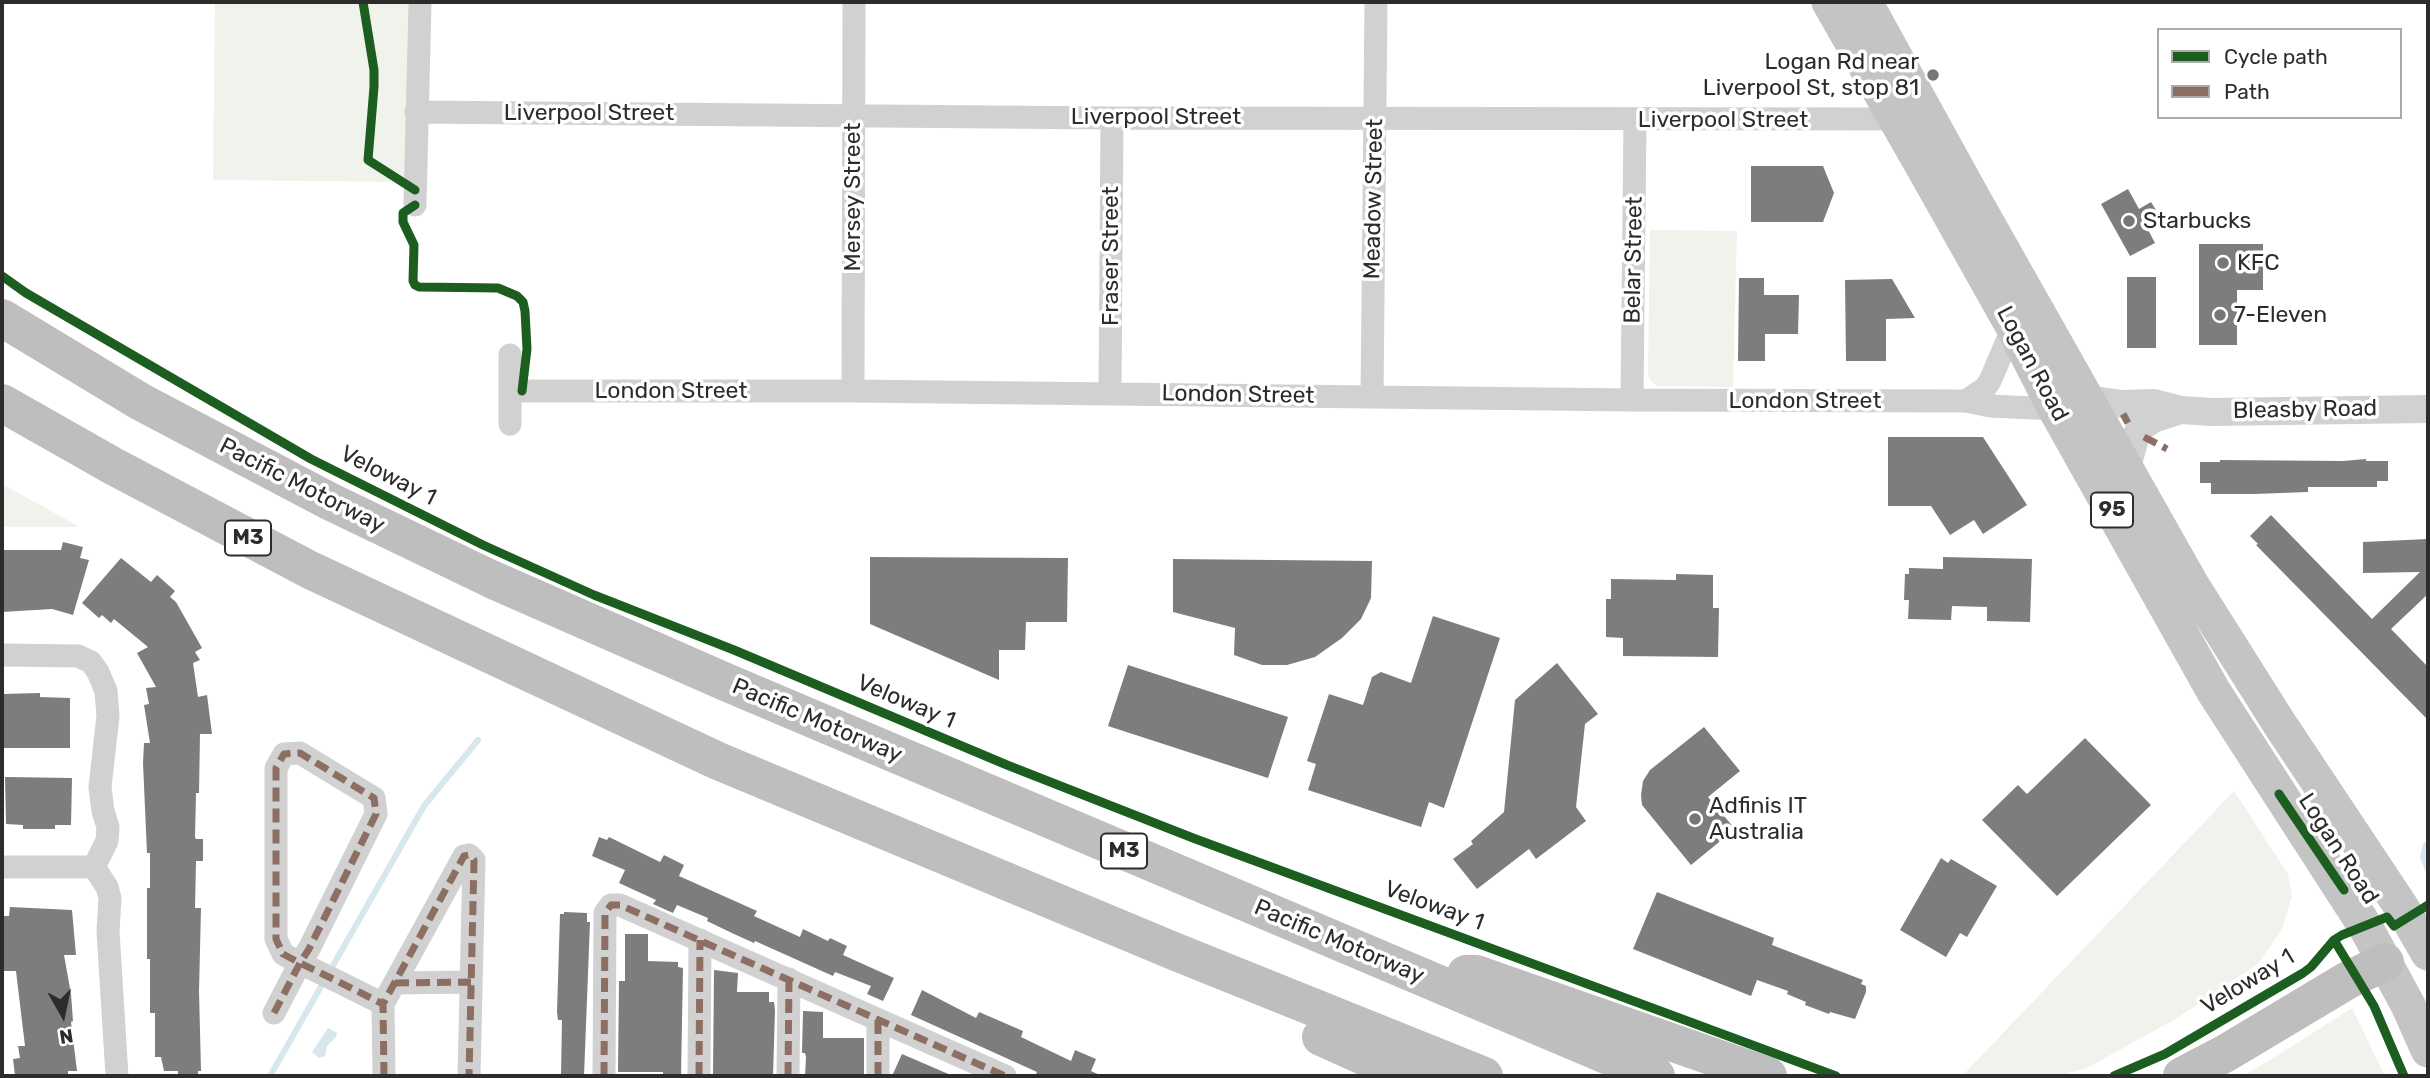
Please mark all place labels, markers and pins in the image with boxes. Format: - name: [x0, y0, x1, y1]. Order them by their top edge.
- place label: Logan Rd near Liverpool St, stop 81: [1703, 48, 1919, 102]
- marker: Logan Rd near Liverpool St, stop 81: [1925, 67, 1941, 83]
- place label: Starbucks: [2143, 207, 2251, 235]
- marker: Starbucks: [2121, 213, 2137, 229]
- place label: KFC: [2237, 249, 2279, 277]
- marker: KFC: [2215, 255, 2231, 271]
- place label: 7-Eleven: [2234, 301, 2327, 329]
- marker: 7-Eleven: [2212, 307, 2228, 323]
- place label: Adfinis IT Australia: [1709, 792, 1807, 846]
- marker: Adfinis IT Australia: [1687, 811, 1703, 827]

